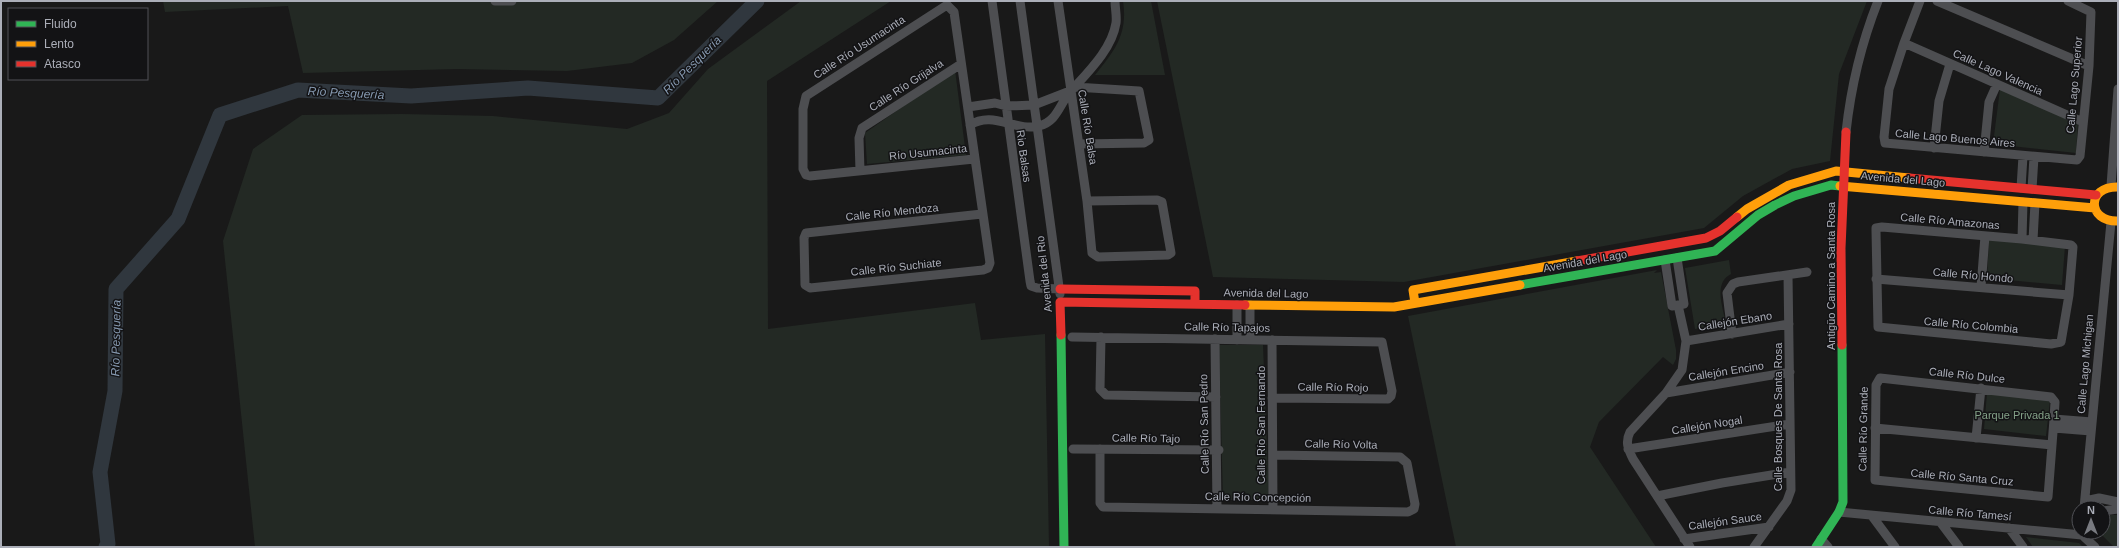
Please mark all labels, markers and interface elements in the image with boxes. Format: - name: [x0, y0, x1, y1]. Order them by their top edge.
- legend: [8, 8, 148, 80]
- street label: Calle Río Usumacinta: [811, 13, 908, 81]
- text: Fluido: [44, 17, 77, 31]
- water label: Río Pesquería: [660, 33, 724, 97]
- street label: Calle Lago Superior: [2064, 36, 2084, 134]
- text: Lento: [44, 37, 74, 51]
- street label: Calle Lago Valencia: [1951, 47, 2046, 98]
- street label: Calle Río Grijalva: [867, 56, 946, 113]
- text: Atasco: [44, 57, 81, 71]
- water label: Río Pesquería: [307, 84, 385, 102]
- street label: Calle Río Balsa: [1076, 89, 1100, 166]
- street label: Calle Lago Buenos Aires: [1894, 127, 2016, 149]
- street label: Rio Balsas: [1014, 129, 1034, 183]
- street label: Río Usumacinta: [888, 142, 968, 162]
- street label: Avenida del Lago: [1860, 169, 1946, 189]
- street label: Calle Río Mendoza: [845, 201, 940, 223]
- street label: Antigüo Camino a Santa Rosa: [1825, 201, 1837, 350]
- street label: Calle Río Amazonas: [1900, 211, 2001, 231]
- street label: Avenida del Rio: [1034, 235, 1054, 313]
- street label: Avenida del Lago: [1542, 248, 1628, 274]
- street label: Calle Río Suchiate: [850, 256, 942, 278]
- street label: Calle Río Hondo: [1932, 266, 2014, 284]
- street label: Avenida del Lago: [1223, 286, 1309, 300]
- water label: Río Pesquería: [108, 299, 124, 376]
- street label: Callejón Ebano: [1697, 309, 1773, 333]
- street label: Calle Lago Michigan: [2075, 314, 2095, 414]
- street label: Calle Río Colombia: [1923, 315, 2020, 335]
- street label: Calle Río Tapajos: [1184, 320, 1271, 334]
- street label: Calle Bosques De Santa Rosa: [1772, 342, 1784, 491]
- street label: Callejón Encino: [1687, 359, 1765, 383]
- street label: Calle Río Dulce: [1928, 365, 2006, 385]
- street label: Calle Río San Fernando: [1255, 366, 1267, 484]
- street label: Calle Río San Pedro: [1197, 374, 1211, 474]
- street label: Calle Río Rojo: [1297, 380, 1369, 394]
- street label: Calle Río Grande: [1856, 386, 1870, 472]
- park label: Parque Privada 1: [1975, 409, 2060, 421]
- street label: Callejón Nogal: [1671, 413, 1743, 437]
- street label: Calle Río Tajo: [1112, 431, 1180, 445]
- street label: Calle Río Volta: [1305, 437, 1378, 451]
- street label: Calle Río Santa Cruz: [1910, 467, 2014, 487]
- street label: Calle Río Concepción: [1205, 490, 1311, 504]
- north arrow: [2071, 500, 2111, 540]
- street label: Calle Río Tamesí: [1928, 503, 2012, 523]
- text: N: [2087, 504, 2095, 516]
- street label: Callejón Sauce: [1688, 510, 1762, 532]

